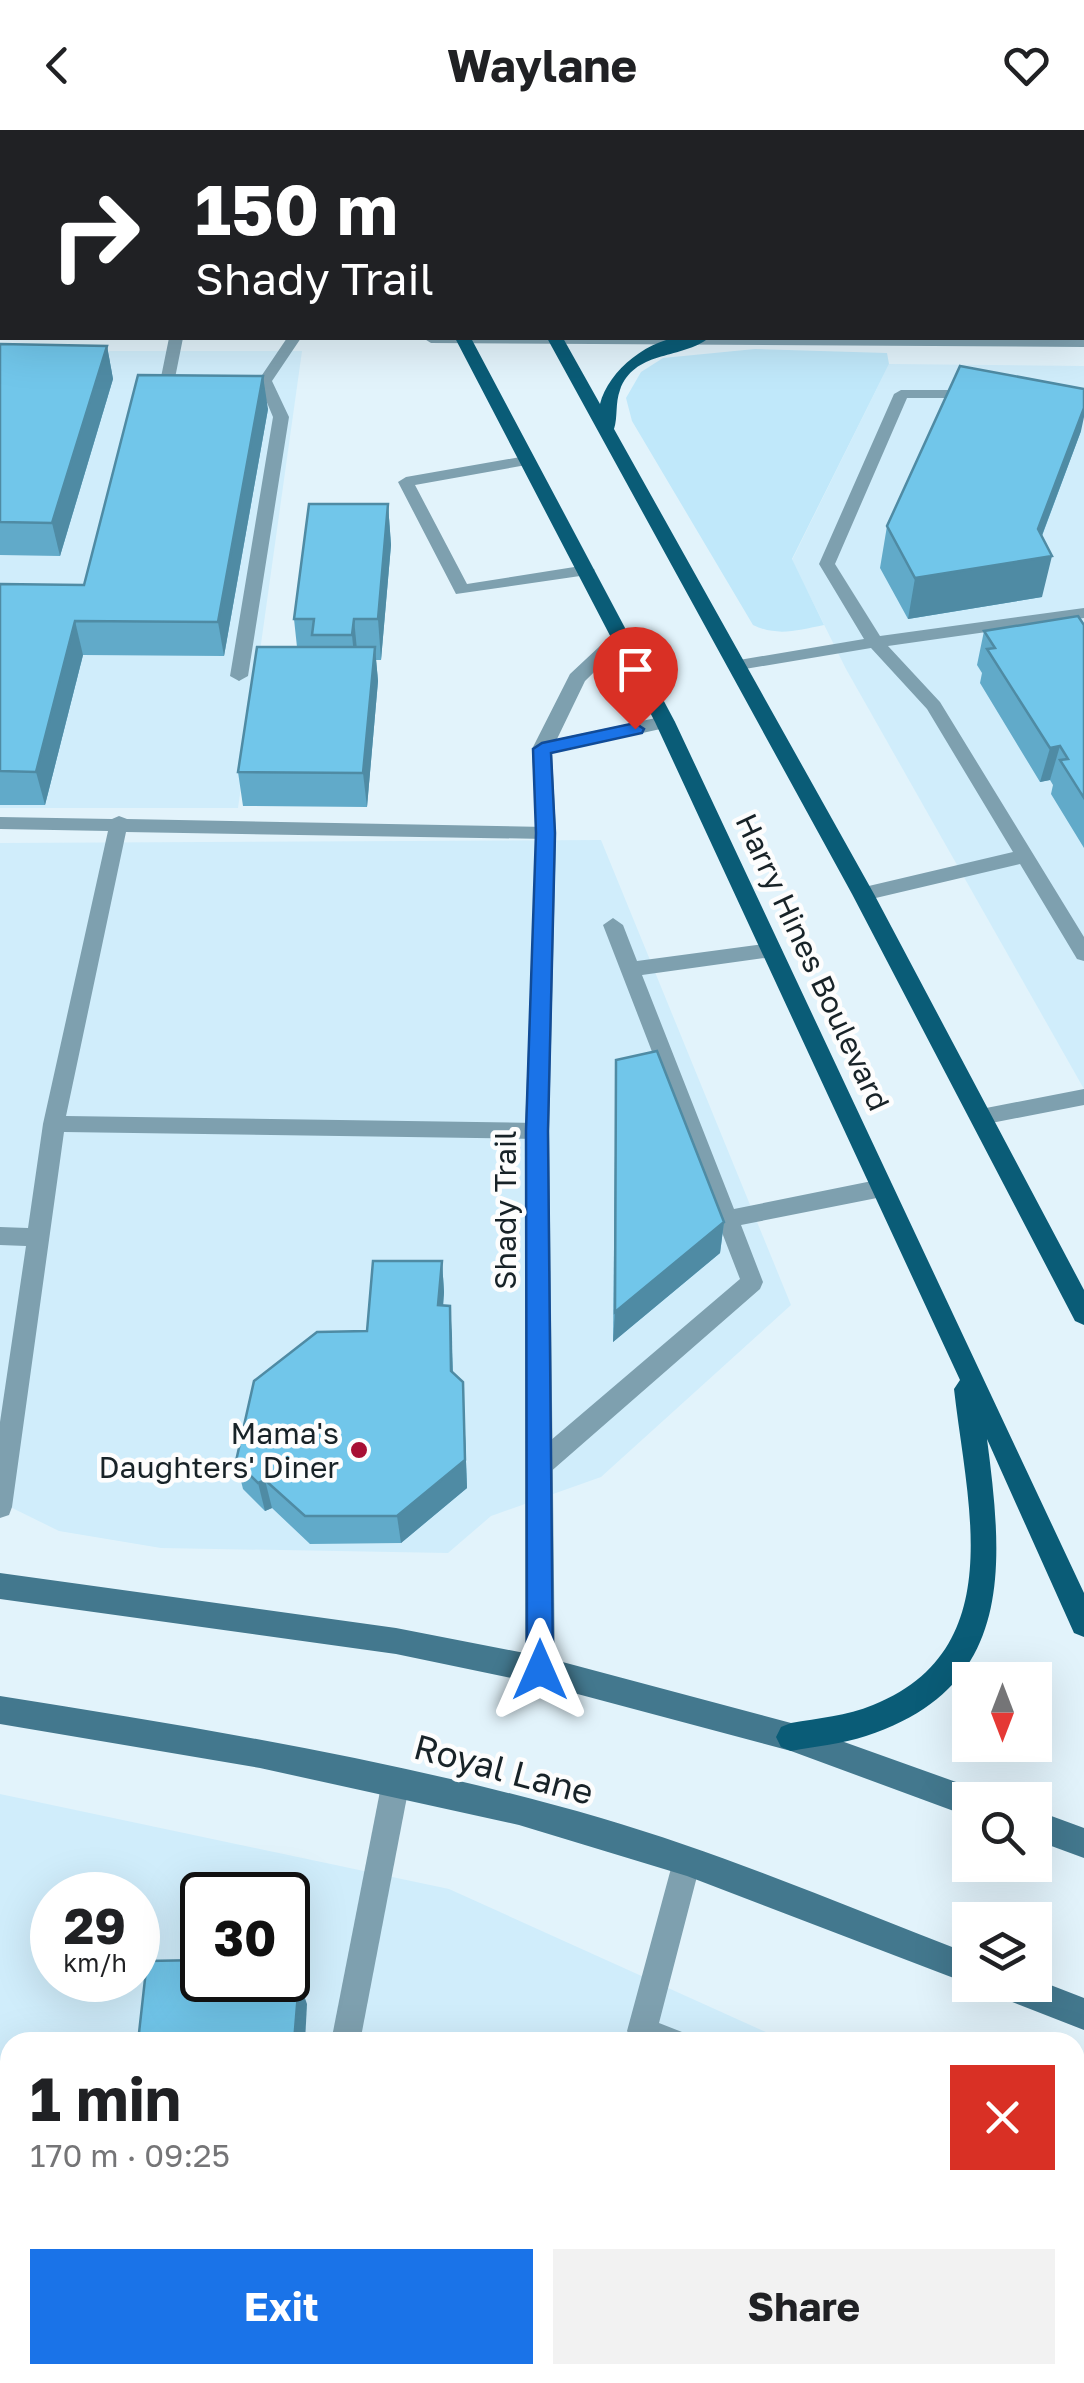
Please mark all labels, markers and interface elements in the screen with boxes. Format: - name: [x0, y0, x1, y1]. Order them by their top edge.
- icon: back: [30, 38, 85, 93]
- text: Waylane: [447, 38, 637, 92]
- icon: heart: [999, 38, 1054, 93]
- text: 150 m: [195, 166, 398, 250]
- icon: right: [30, 170, 160, 300]
- text: Shady Trail: [195, 251, 434, 305]
- pin: [593, 627, 678, 730]
- icon: arrive: [608, 642, 663, 697]
- street label: Harry Hines Boulevard: [728, 808, 898, 1116]
- street label: Shady Trail: [487, 1130, 523, 1290]
- place label: Mama's Daughters' Diner: [99, 1415, 339, 1485]
- marker: Mama's Daughters' Diner: [348, 1439, 370, 1461]
- position arrow: [488, 1618, 592, 1722]
- north arrow: [952, 1662, 1052, 1762]
- map controls: [952, 1662, 1052, 2002]
- street label: Royal Lane: [410, 1725, 598, 1813]
- button: search: [952, 1782, 1052, 1882]
- speed limit sign: 30: [180, 1872, 310, 2002]
- text: 29: [64, 1895, 126, 1955]
- button: layers: [952, 1902, 1052, 2002]
- text: km/h: [63, 1947, 127, 1978]
- text: 1 min: [30, 2062, 181, 2134]
- button: close: [950, 2065, 1055, 2170]
- text: 170 m · 09:25: [30, 2136, 230, 2174]
- button: Exit: [30, 2249, 533, 2364]
- button: Share: [553, 2249, 1055, 2364]

